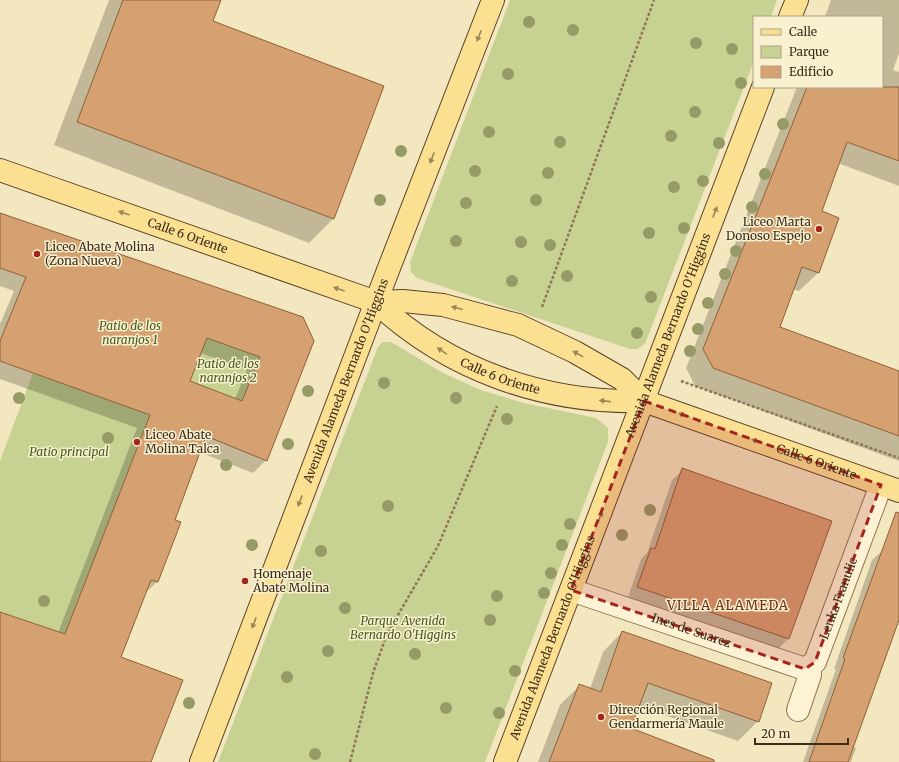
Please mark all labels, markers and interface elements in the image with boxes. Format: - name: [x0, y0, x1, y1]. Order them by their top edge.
- legend: [753, 16, 883, 88]
- text: Calle: [789, 24, 817, 39]
- one-way arrow: [476, 31, 482, 42]
- text: Parque: [789, 44, 829, 59]
- text: Edificio: [789, 64, 833, 79]
- one-way arrow: [428, 152, 434, 164]
- one-way arrow: [713, 205, 719, 217]
- one-way arrow: [118, 210, 130, 216]
- street label: Calle 6 Oriente: [146, 214, 230, 256]
- place label: Liceo Marta Donoso Espejo: [726, 214, 812, 243]
- marker: Liceo Marta Donoso Espejo: [814, 224, 824, 234]
- street label: Avenida Alameda Bernardo O'Higgins: [622, 231, 714, 440]
- place label: Liceo Abate Molina (Zona Nueva): [45, 239, 155, 268]
- marker: Liceo Abate Molina (Zona Nueva): [32, 249, 42, 259]
- street label: Avenida Alameda Bernardo O'Higgins: [300, 276, 391, 486]
- one-way arrow: [333, 285, 345, 291]
- one-way arrow: [451, 305, 463, 311]
- park label: Patio de los naranjos 1: [99, 318, 161, 347]
- one-way arrow: [437, 347, 447, 355]
- one-way arrow: [572, 350, 584, 357]
- street label: Calle 6 Oriente: [458, 354, 542, 397]
- park label: Patio de los naranjos 2: [197, 356, 259, 385]
- one-way arrow: [599, 398, 611, 404]
- one-way arrow: [677, 412, 689, 418]
- place label: Liceo Abate Molina Talca: [145, 427, 220, 456]
- marker: Liceo Abate Molina Talca: [132, 437, 142, 447]
- one-way arrow: [750, 438, 762, 444]
- street label: Calle 6 Oriente: [774, 440, 859, 482]
- park label: Patio principal: [29, 444, 109, 459]
- one-way arrow: [297, 496, 303, 508]
- one-way arrow: [597, 510, 603, 522]
- street label: Avenida Alameda Bernardo O'Higgins: [506, 533, 598, 743]
- street label: Lenka Franulic: [816, 555, 860, 641]
- place label: Homenaje Abate Molina: [252, 566, 330, 595]
- marker: Homenaje Abate Molina: [240, 576, 250, 586]
- district label: VILLA ALAMEDA: [666, 597, 789, 614]
- street label: Ines de Suarez: [650, 610, 734, 651]
- park label: Parque Avenida Bernardo O'Higgins: [350, 613, 456, 642]
- one-way arrow: [251, 617, 257, 629]
- place label: Dirección Regional Gendarmería Maule: [609, 702, 724, 731]
- marker: Dirección Regional Gendarmería Maule: [596, 712, 606, 722]
- scale bar: [755, 720, 848, 746]
- text: 20 m: [761, 726, 790, 741]

